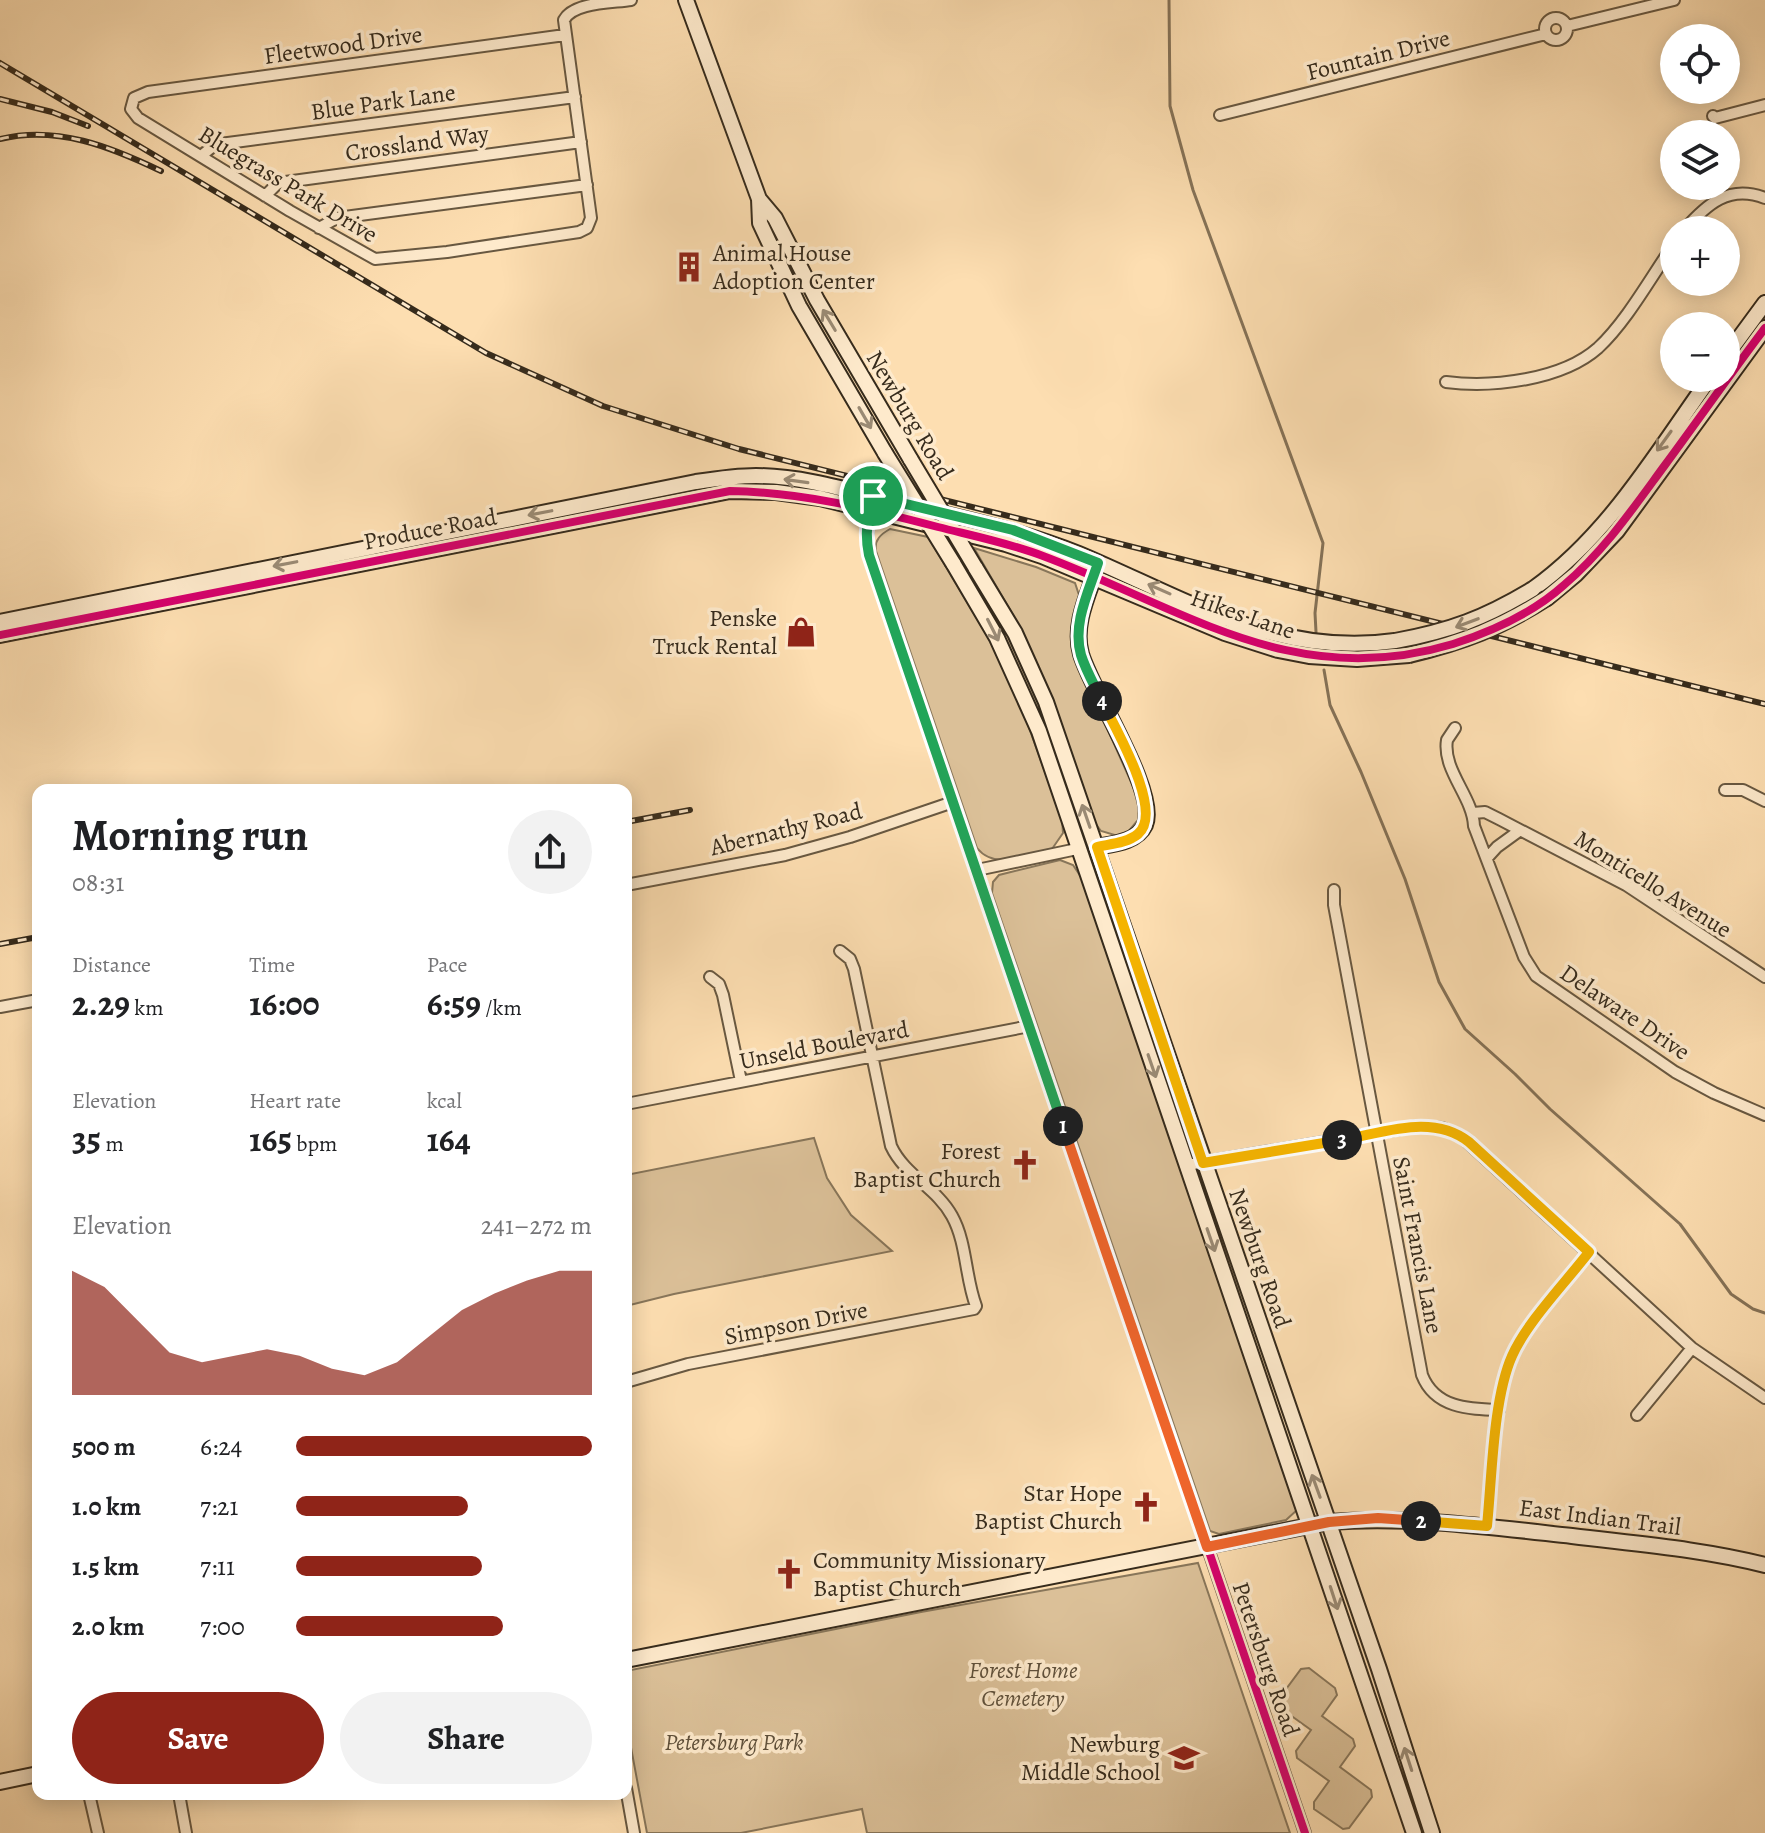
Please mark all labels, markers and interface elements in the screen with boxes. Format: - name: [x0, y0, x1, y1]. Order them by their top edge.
- street label: Fleetwood Drive: [262, 18, 424, 72]
- street label: Fountain Drive: [1303, 22, 1453, 88]
- map controls: [1660, 24, 1740, 392]
- button: locate: [1660, 24, 1740, 104]
- street label: Blue Park Lane: [309, 76, 457, 128]
- street label: Crossland Way: [343, 117, 491, 169]
- street label: Bluegrass Park Drive: [193, 118, 383, 250]
- button: layers: [1660, 120, 1740, 200]
- button: +: [1660, 216, 1740, 296]
- place label: Animal House Adoption Center: [712, 237, 875, 297]
- building icon: Animal House Adoption Center: [672, 250, 706, 284]
- one-way arrow: [821, 309, 837, 332]
- button: −: [1660, 312, 1740, 392]
- street label: Newburg Road: [859, 344, 961, 486]
- one-way arrow: [857, 406, 873, 429]
- one-way arrow: [1656, 430, 1673, 452]
- pin: [839, 462, 907, 530]
- one-way arrow: [784, 473, 809, 488]
- icon: arrive: [851, 474, 895, 518]
- street label: Produce Road: [361, 500, 499, 558]
- one-way arrow: [528, 506, 553, 521]
- one-way arrow: [273, 557, 298, 572]
- one-way arrow: [1147, 581, 1171, 596]
- street label: Hikes Lane: [1187, 581, 1299, 647]
- place label: Penske Truck Rental: [653, 602, 777, 662]
- shop icon: Penske Truck Rental: [784, 615, 818, 649]
- one-way arrow: [1455, 617, 1480, 631]
- one-way arrow: [985, 618, 1001, 642]
- pin: 4: [1082, 681, 1122, 721]
- text: 4: [1097, 686, 1107, 716]
- street label: Abernathy Road: [706, 795, 866, 864]
- one-way arrow: [1077, 804, 1092, 829]
- text: Morning run: [72, 805, 308, 865]
- button: share: [508, 810, 592, 894]
- street label: Monticello Avenue: [1568, 823, 1738, 945]
- text: 08:31: [72, 865, 124, 900]
- text: Distance: [72, 950, 151, 980]
- text: Time: [249, 950, 295, 980]
- text: Pace: [427, 950, 467, 980]
- street label: Delaware Drive: [1554, 957, 1696, 1067]
- text: 2.29: [72, 980, 130, 1027]
- text: 16:00: [249, 980, 320, 1027]
- text: 6:59: [427, 980, 481, 1027]
- text: km: [130, 993, 164, 1023]
- text: /km: [481, 993, 522, 1023]
- street label: Unseld Boulevard: [737, 1013, 912, 1077]
- one-way arrow: [1145, 1053, 1160, 1078]
- text: Elevation: [72, 1086, 156, 1116]
- text: Heart rate: [249, 1086, 341, 1116]
- text: kcal: [427, 1086, 462, 1116]
- pin: 1: [1043, 1106, 1083, 1146]
- text: 1: [1059, 1111, 1067, 1141]
- text: 35: [72, 1116, 101, 1163]
- text: 165: [249, 1116, 292, 1163]
- text: 164: [427, 1116, 471, 1163]
- pin: 3: [1322, 1120, 1362, 1160]
- text: 3: [1337, 1125, 1347, 1155]
- text: m: [101, 1129, 124, 1159]
- text: bpm: [292, 1129, 337, 1159]
- place label: Forest Baptist Church: [853, 1135, 1001, 1195]
- church icon: Forest Baptist Church: [1008, 1148, 1042, 1182]
- street label: Saint Francis Lane: [1385, 1154, 1451, 1336]
- street label: Newburg Road: [1221, 1184, 1299, 1332]
- text: Elevation: [72, 1208, 172, 1243]
- text: 241–272 m: [481, 1208, 592, 1243]
- one-way arrow: [1204, 1227, 1219, 1252]
- street label: Simpson Drive: [722, 1293, 870, 1353]
- text: 500 m: [72, 1429, 136, 1464]
- text: 6:24: [200, 1429, 242, 1464]
- one-way arrow: [1307, 1474, 1322, 1499]
- place label: Star Hope Baptist Church: [974, 1477, 1122, 1537]
- text: 1.0 km: [72, 1489, 141, 1524]
- text: 7:21: [200, 1489, 238, 1524]
- church icon: Star Hope Baptist Church: [1129, 1490, 1163, 1524]
- street label: East Indian Trail: [1517, 1491, 1683, 1543]
- pin: 2: [1401, 1501, 1441, 1541]
- text: 2: [1416, 1506, 1426, 1536]
- place label: Community Missionary Baptist Church: [813, 1544, 1045, 1604]
- text: 1.5 km: [72, 1549, 139, 1584]
- text: 7:11: [200, 1549, 235, 1584]
- church icon: Community Missionary Baptist Church: [772, 1557, 806, 1591]
- street label: Petersburg Road: [1225, 1577, 1307, 1741]
- one-way arrow: [1327, 1586, 1342, 1611]
- text: 2.0 km: [72, 1609, 145, 1644]
- text: 7:00: [200, 1609, 245, 1644]
- park label: Forest Home Cemetery: [968, 1654, 1078, 1714]
- button: Save: [72, 1692, 324, 1784]
- button: Share: [340, 1692, 592, 1784]
- park label: Petersburg Park: [664, 1726, 804, 1758]
- place label: Newburg Middle School: [1021, 1728, 1160, 1788]
- school or university icon: Newburg Middle School: [1167, 1741, 1201, 1775]
- one-way arrow: [1399, 1746, 1414, 1771]

